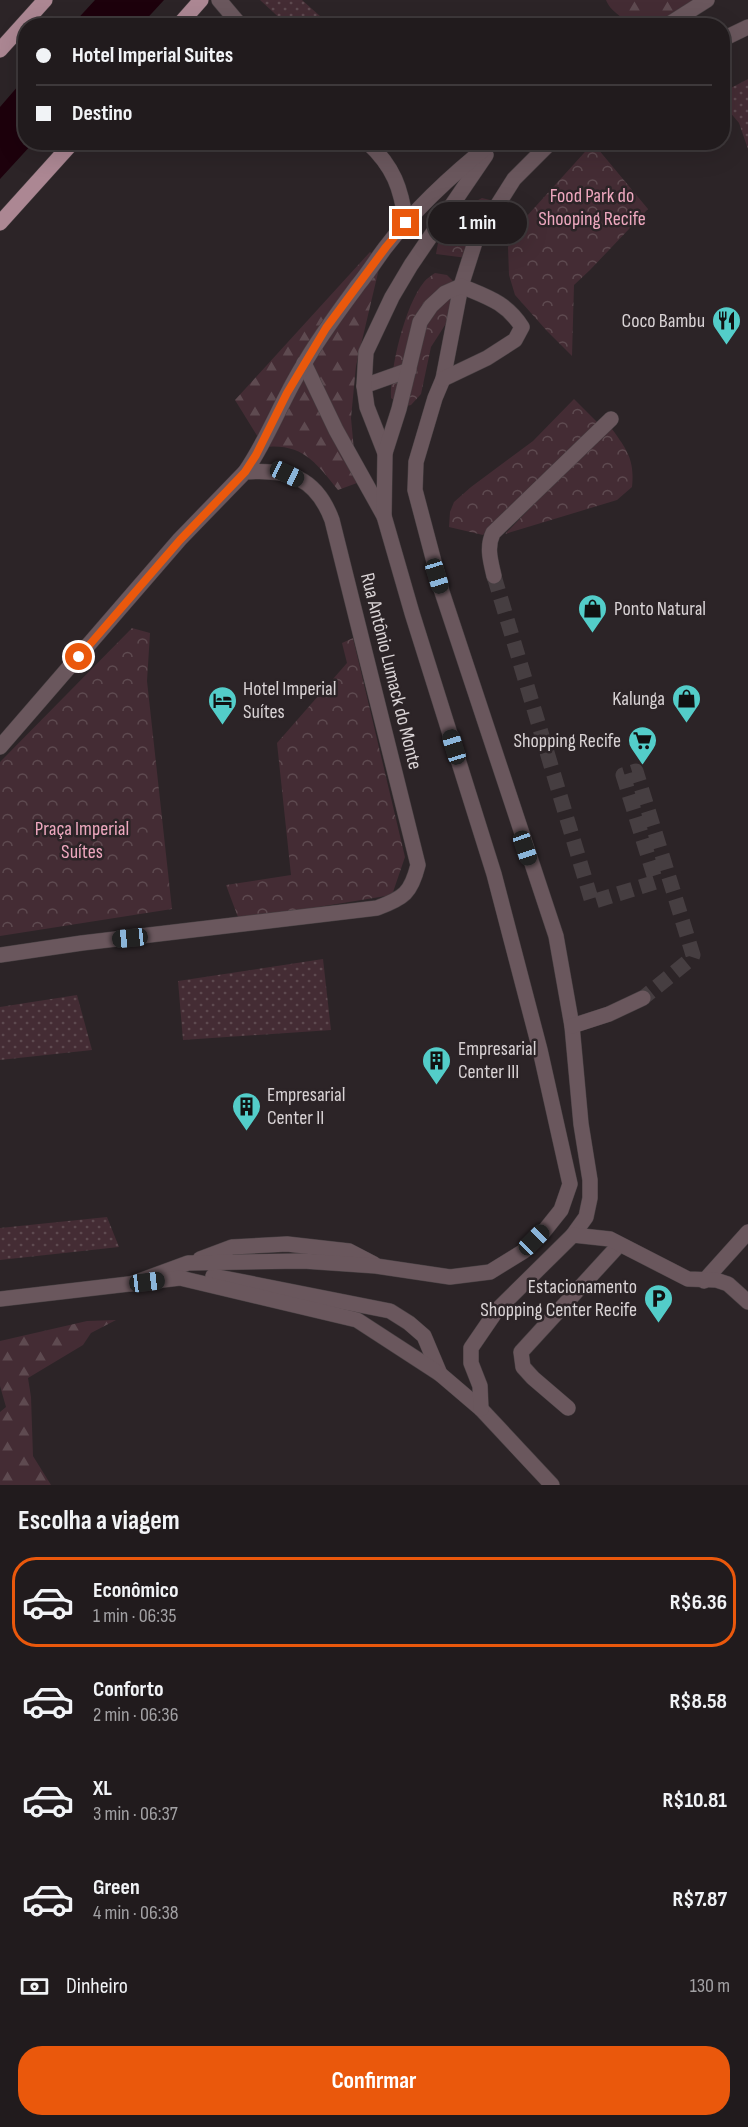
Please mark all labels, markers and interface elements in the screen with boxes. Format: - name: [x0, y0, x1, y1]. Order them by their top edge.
- text: Hotel Imperial Suites: [72, 42, 233, 69]
- text: Destino: [72, 100, 132, 127]
- park label: Food Park do Shooping Recife: [538, 184, 646, 231]
- callout: 1 min: [427, 202, 526, 244]
- route end: [392, 209, 419, 236]
- text: 1 min: [459, 211, 496, 235]
- restaurant icon: Coco Bambu: [710, 304, 742, 346]
- place label: Coco Bambu: [622, 309, 705, 333]
- car: [267, 458, 307, 490]
- car: [423, 556, 451, 596]
- street label: Rua Antônio Lumack do Monte: [355, 570, 427, 772]
- shop icon: Ponto Natural: [577, 592, 609, 634]
- place label: Ponto Natural: [614, 597, 706, 621]
- route start: [65, 643, 92, 670]
- place label: Hotel Imperial Suítes: [243, 677, 336, 724]
- shop icon: Kalunga: [670, 682, 702, 724]
- hotel icon: Hotel Imperial Suítes: [206, 684, 238, 726]
- place label: Kalunga: [612, 687, 665, 711]
- supermarket icon: Shopping Recife: [626, 724, 658, 766]
- car: [440, 727, 468, 767]
- place label: Shopping Recife: [513, 729, 621, 753]
- park label: Praça Imperial Suítes: [35, 817, 129, 864]
- car: [511, 828, 539, 868]
- car: [111, 927, 149, 949]
- place label: Empresarial Center III: [458, 1037, 537, 1084]
- building icon: Empresarial Center III: [421, 1044, 453, 1086]
- place label: Empresarial Center II: [267, 1083, 346, 1130]
- building icon: Empresarial Center II: [230, 1090, 262, 1132]
- car: [515, 1221, 553, 1259]
- car: [128, 1271, 166, 1293]
- place label: Estacionamento Shopping Center Recife: [480, 1275, 637, 1322]
- parking icon: Estacionamento Shopping Center Recife: [642, 1282, 674, 1324]
- text: Escolha a viagem: [18, 1505, 180, 1537]
- icon: car: [21, 1575, 75, 1629]
- text: Econômico: [93, 1577, 179, 1604]
- text: R$6.36: [670, 1589, 727, 1616]
- text: 1 min · 06:35: [93, 1604, 177, 1628]
- icon: car: [21, 1674, 75, 1728]
- text: Conforto: [93, 1676, 164, 1703]
- text: R$8.58: [670, 1688, 727, 1715]
- text: 2 min · 06:36: [93, 1703, 178, 1727]
- icon: car: [21, 1773, 75, 1827]
- text: XL: [93, 1775, 112, 1802]
- text: R$10.81: [662, 1787, 727, 1814]
- text: 3 min · 06:37: [93, 1802, 178, 1826]
- icon: car: [21, 1872, 75, 1926]
- text: Green: [93, 1874, 140, 1901]
- text: R$7.87: [673, 1886, 727, 1913]
- text: 4 min · 06:38: [93, 1901, 179, 1925]
- icon: cash: [18, 1970, 51, 2003]
- text: Dinheiro: [66, 1973, 128, 2000]
- text: 130 m: [690, 1974, 730, 1998]
- button: Confirmar: [18, 2046, 730, 2115]

